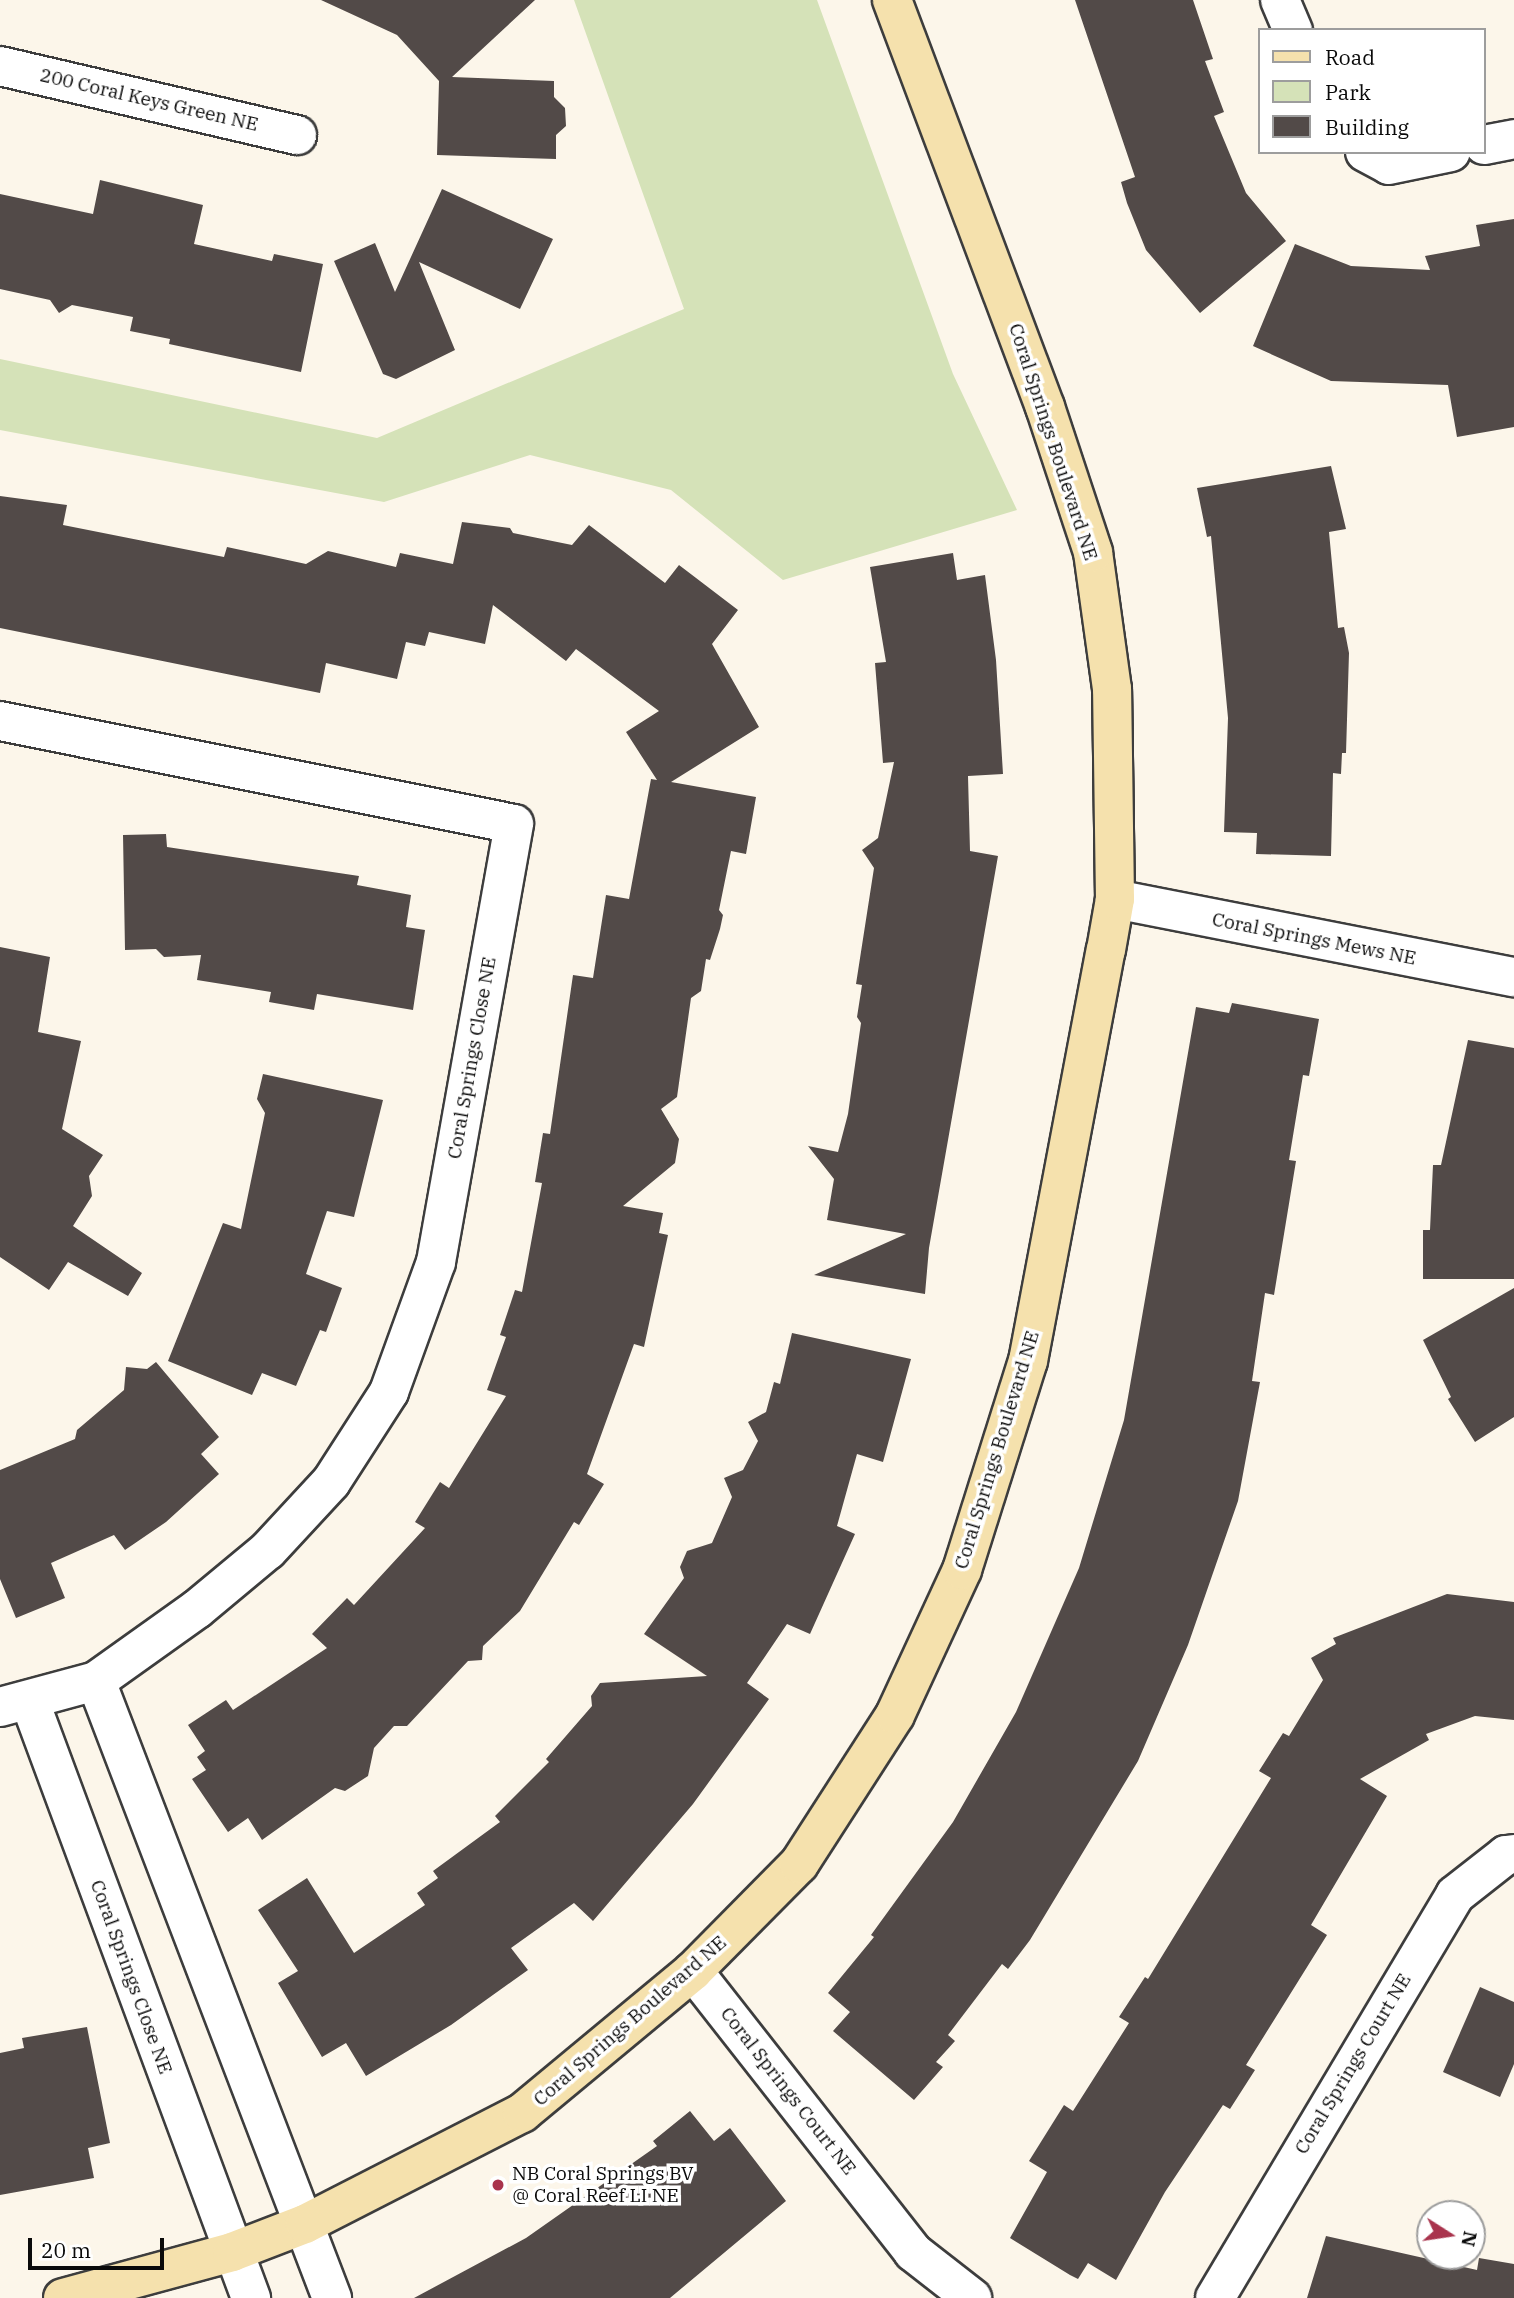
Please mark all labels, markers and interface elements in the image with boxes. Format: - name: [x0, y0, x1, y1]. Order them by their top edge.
- legend: [1258, 28, 1486, 154]
- text: Road: [1325, 43, 1375, 71]
- street label: 200 Coral Keys Green NE: [38, 64, 260, 136]
- text: Park: [1325, 78, 1371, 106]
- text: Building: [1325, 113, 1409, 141]
- street label: Coral Springs Boulevard NE: [1004, 321, 1102, 563]
- street label: Coral Springs Mews NE: [1210, 908, 1418, 970]
- street label: Coral Springs Close NE: [443, 955, 501, 1161]
- street label: Coral Springs Boulevard NE: [950, 1328, 1044, 1572]
- street label: Coral Springs Close NE: [85, 1877, 177, 2077]
- street label: Coral Springs Boulevard NE: [529, 1931, 731, 2111]
- street label: Coral Springs Court NE: [1290, 1970, 1416, 2158]
- street label: Coral Springs Court NE: [715, 2003, 861, 2179]
- place label: NB Coral Springs BV @ Coral Reef LI NE: [512, 2163, 694, 2207]
- marker: NB Coral Springs BV @ Coral Reef LI NE: [490, 2177, 506, 2193]
- north arrow: [1416, 2200, 1486, 2270]
- scale bar: [32, 2224, 168, 2268]
- text: N: [1456, 2229, 1483, 2249]
- text: 20 m: [41, 2236, 91, 2264]

